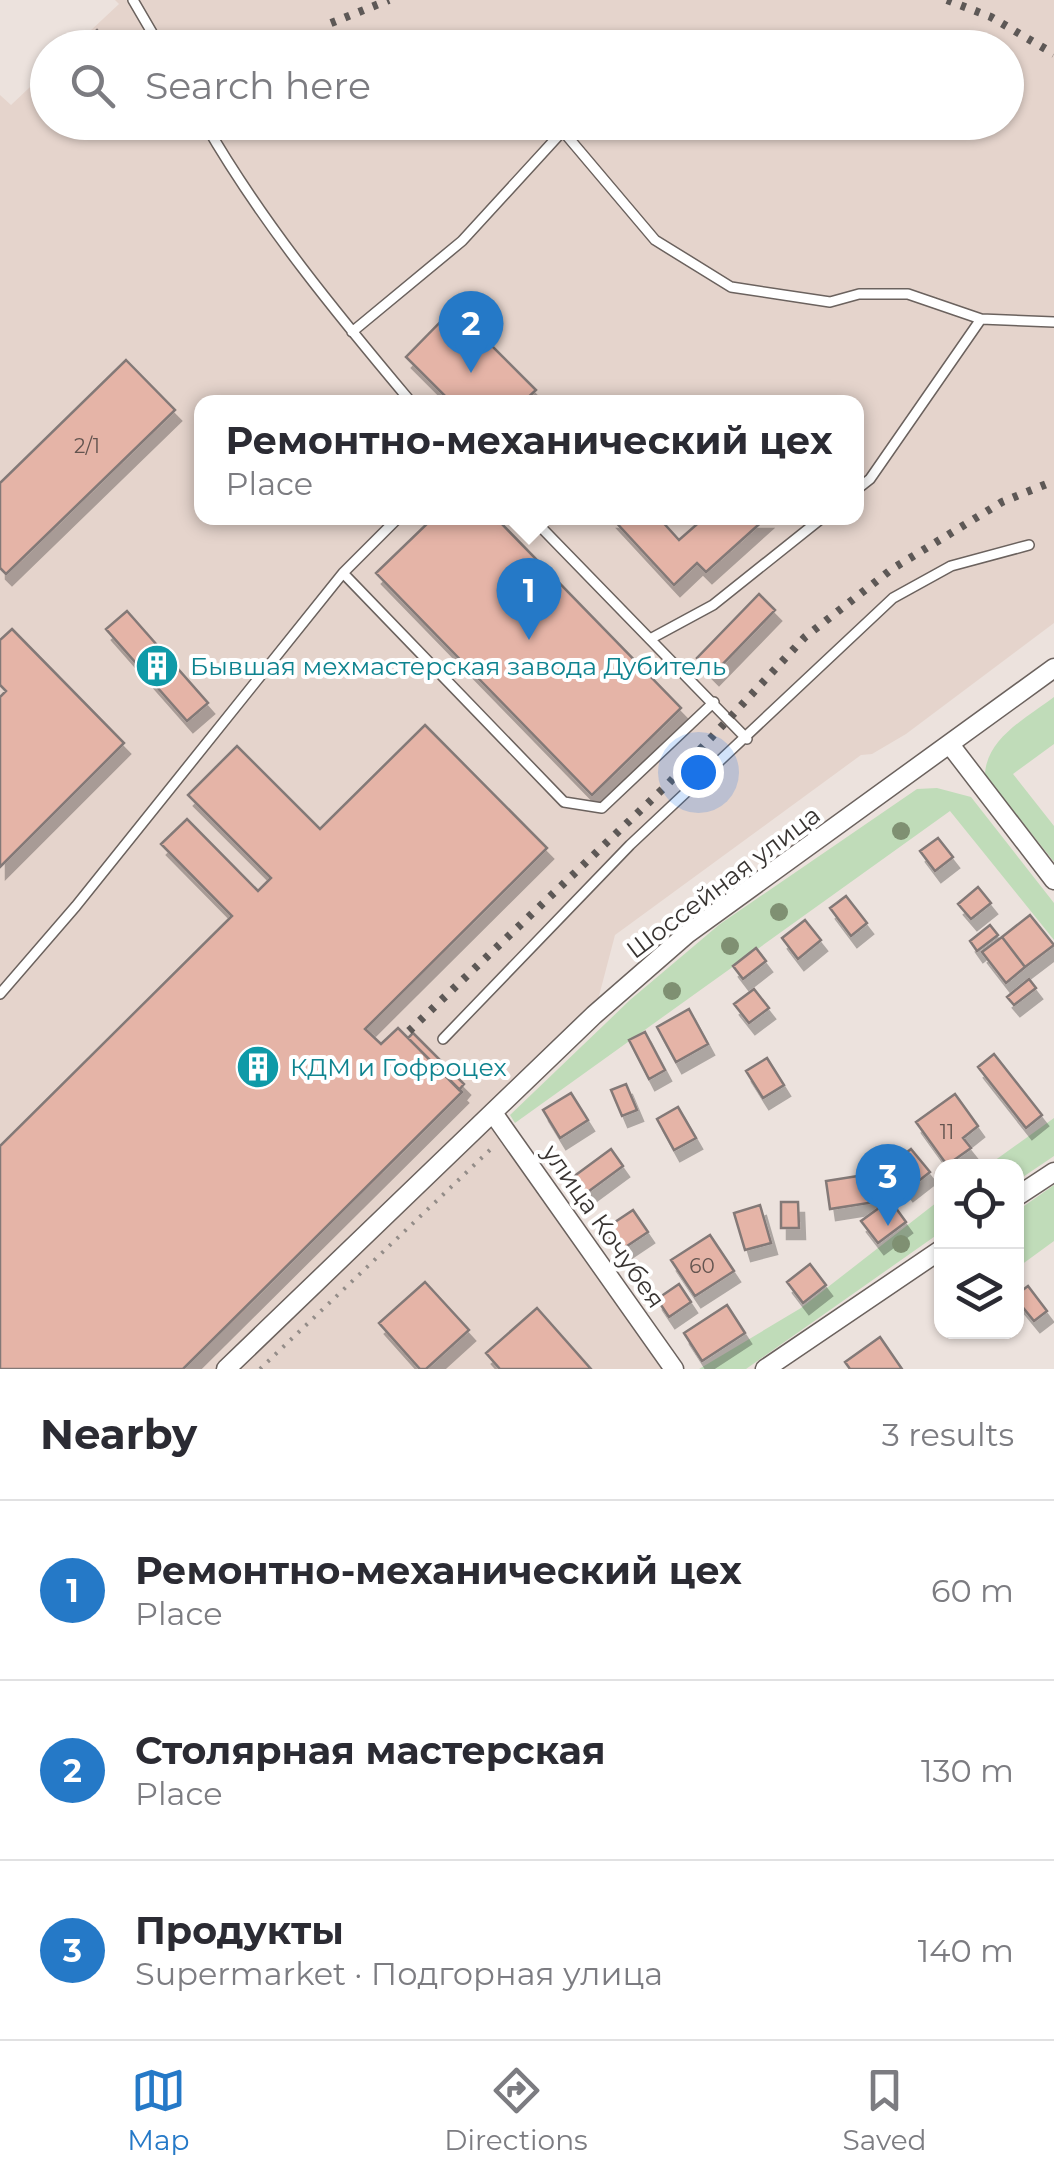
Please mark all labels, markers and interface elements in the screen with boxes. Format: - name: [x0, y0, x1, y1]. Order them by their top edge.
- search box: [30, 30, 1024, 140]
- icon: search: [65, 58, 120, 113]
- text: Search here: [145, 62, 371, 109]
- pin: 2: [438, 290, 504, 373]
- popup: [194, 395, 864, 525]
- text: Ремонтно-механический цех: [226, 417, 832, 464]
- house number: 2/1: [74, 434, 100, 458]
- text: Place: [226, 464, 313, 503]
- pin: 1: [496, 558, 562, 640]
- building icon: Бывшая мехмастерская завода Дубитель: [134, 643, 180, 689]
- place label: Бывшая мехмастерская завода Дубитель: [190, 651, 726, 681]
- your location: [673, 747, 724, 798]
- street label: Шоссейная улица: [620, 799, 826, 965]
- building icon: КДМ и Гофроцех: [235, 1044, 281, 1090]
- place label: КДМ и Гофроцех: [290, 1052, 507, 1082]
- house number: 11: [940, 1120, 954, 1144]
- street label: улица Кочубея: [536, 1138, 672, 1314]
- pin: 3: [856, 1144, 920, 1226]
- map controls: [934, 1159, 1024, 1339]
- button: locate: [934, 1159, 1024, 1249]
- button: layers: [934, 1249, 1024, 1339]
- house number: 60: [689, 1254, 715, 1278]
- text: Nearby: [40, 1408, 197, 1460]
- text: 3 results: [882, 1415, 1014, 1454]
- text: Ремонтно-механический цех: [135, 1547, 742, 1594]
- text: 1: [66, 1571, 79, 1610]
- text: 60 m: [931, 1571, 1014, 1610]
- text: Place: [135, 1594, 223, 1633]
- text: Столярная мастерская: [135, 1727, 606, 1774]
- text: 2: [63, 1751, 82, 1790]
- text: 130 m: [921, 1751, 1014, 1790]
- text: Place: [135, 1774, 223, 1813]
- text: Продукты: [135, 1907, 344, 1954]
- text: 3: [63, 1931, 82, 1970]
- text: 140 m: [918, 1931, 1014, 1970]
- text: Supermarket · Подгорная улица: [135, 1954, 663, 1993]
- tab: Map: [127, 2063, 190, 2157]
- tab: Directions: [444, 2063, 588, 2157]
- tab: Saved: [842, 2063, 927, 2157]

